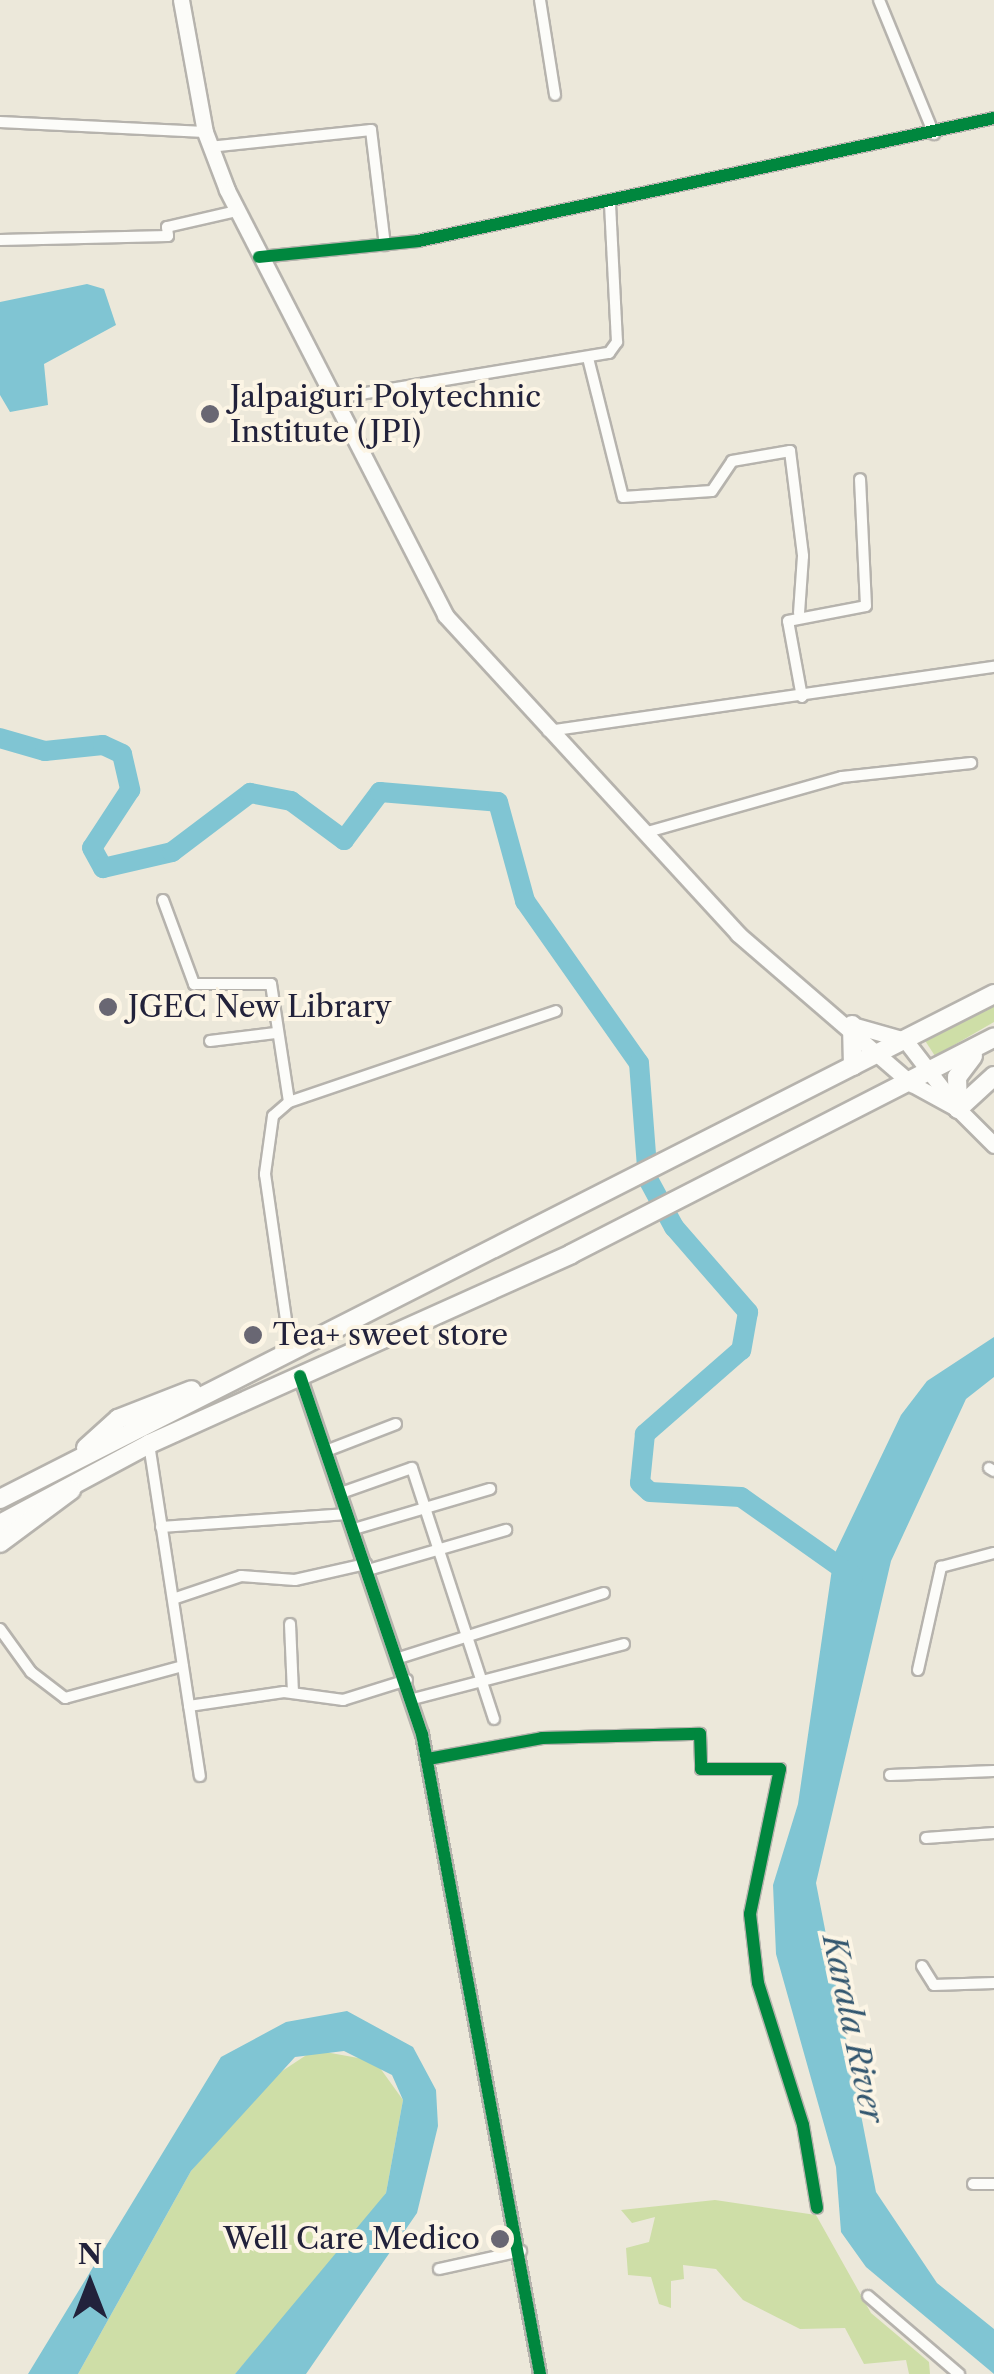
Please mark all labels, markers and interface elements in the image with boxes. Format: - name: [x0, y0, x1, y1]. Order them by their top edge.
- place label: Jalpaiguri Polytechnic Institute (JPI): [230, 379, 541, 450]
- marker: Jalpaiguri Polytechnic Institute (JPI): [199, 403, 221, 425]
- place label: JGEC New Library: [128, 989, 392, 1025]
- marker: JGEC New Library: [97, 996, 119, 1018]
- place label: Tea+ sweet store: [273, 1317, 508, 1353]
- marker: Tea+ sweet store: [242, 1324, 264, 1346]
- water label: Karala River: [814, 1931, 892, 2127]
- place label: Well Care Medico: [223, 2221, 480, 2257]
- marker: Well Care Medico: [489, 2228, 511, 2250]
- north arrow: [40, 2234, 140, 2334]
- text: N: [78, 2237, 102, 2271]

